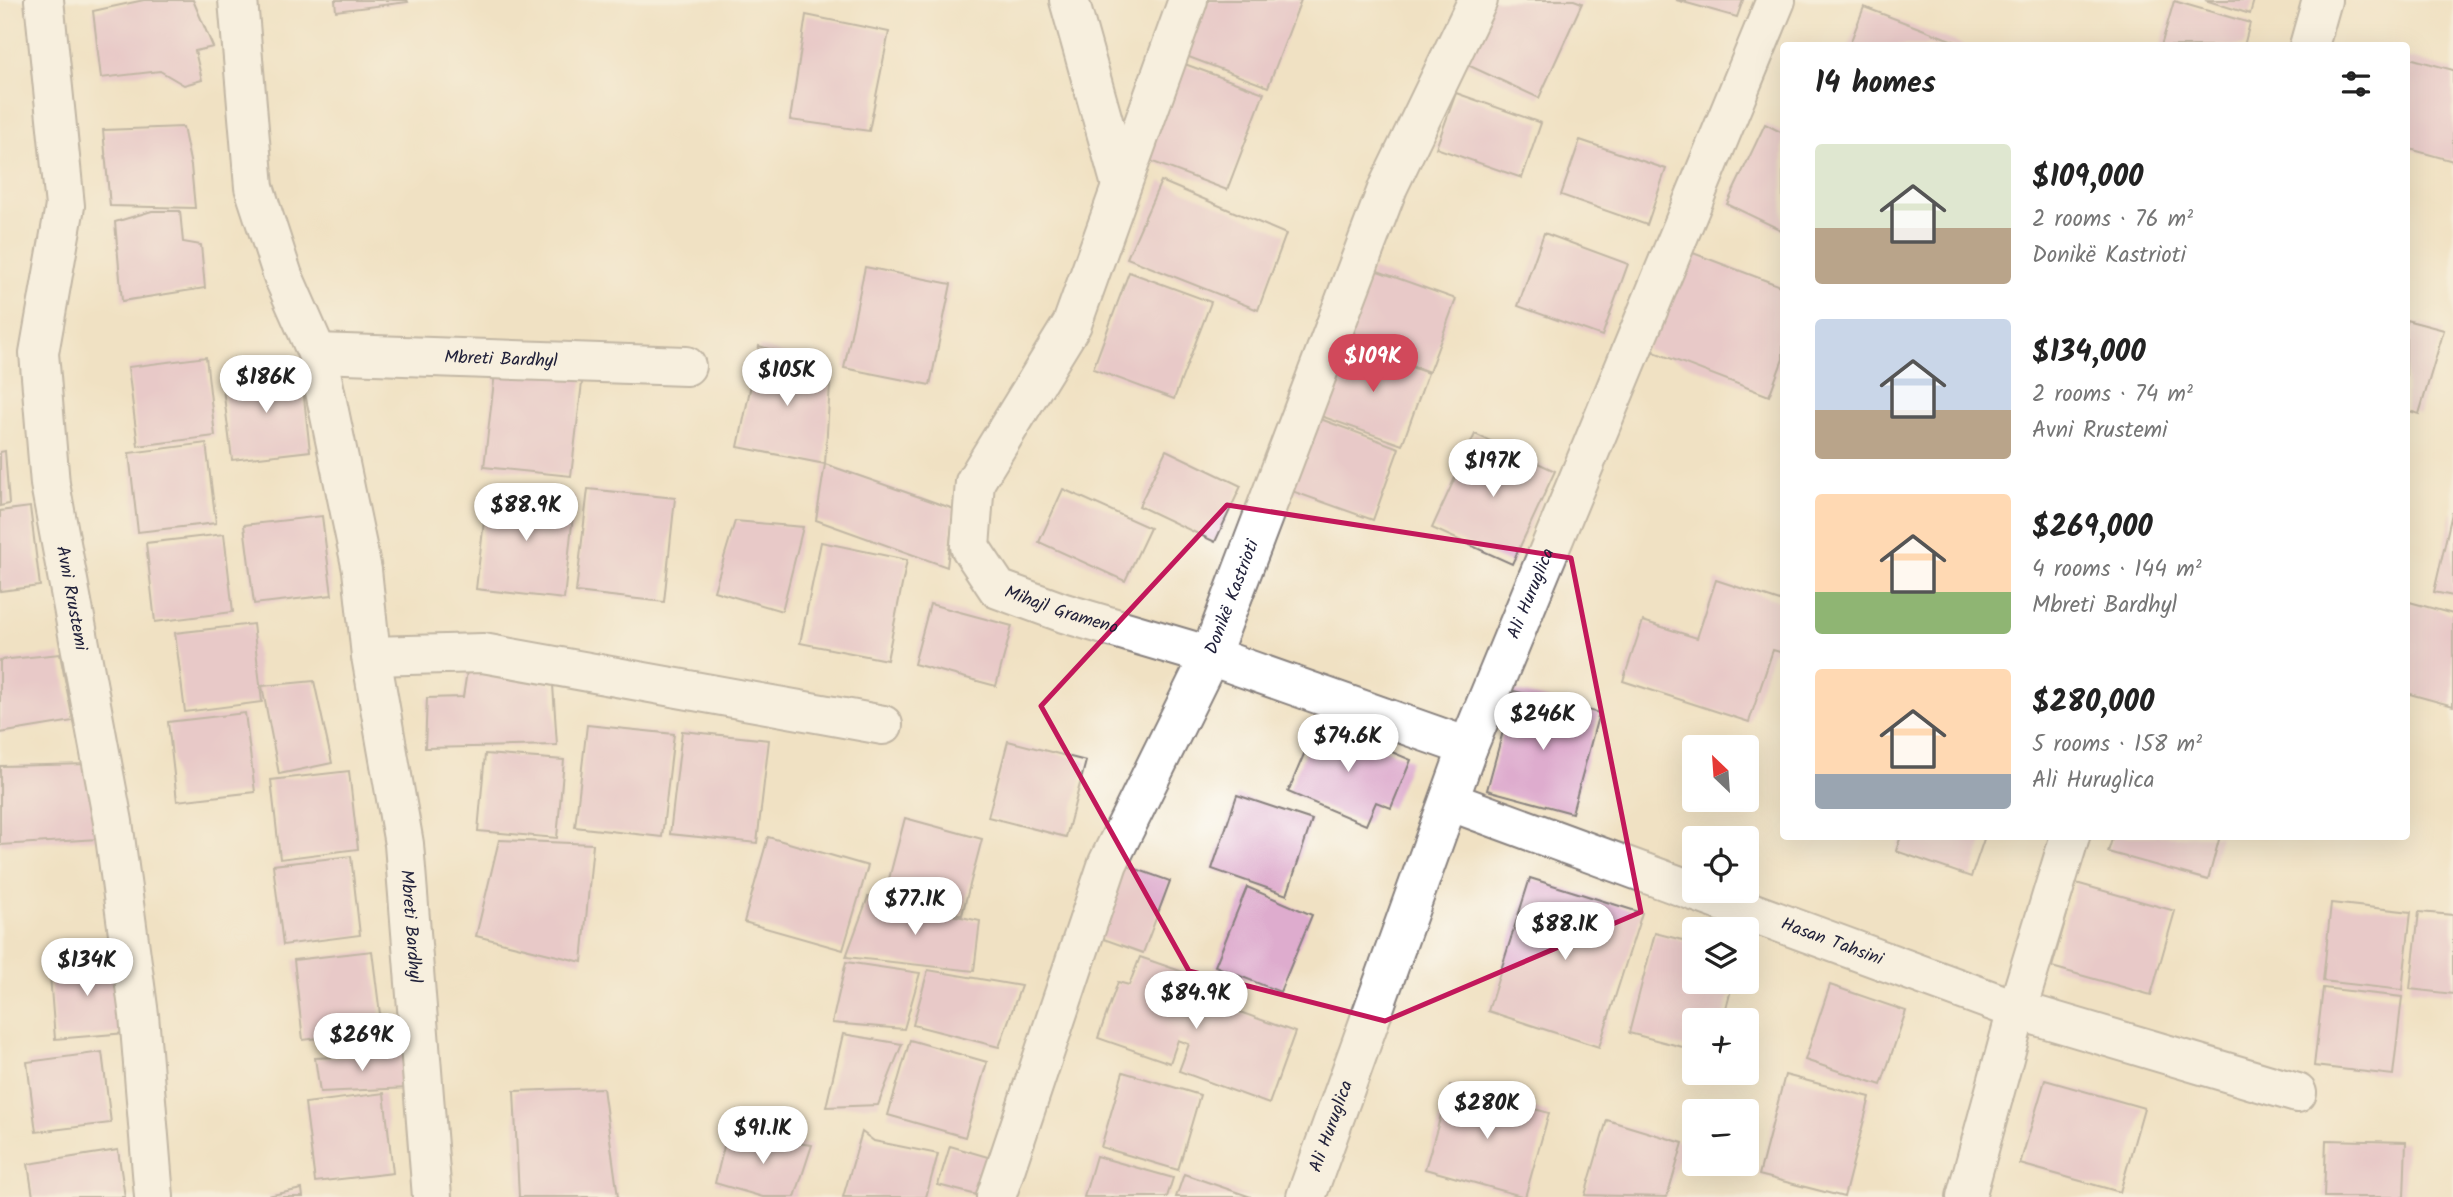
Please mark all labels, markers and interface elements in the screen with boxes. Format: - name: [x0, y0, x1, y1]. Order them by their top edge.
- text: 14 homes: [1815, 60, 1936, 108]
- icon: filters: [2337, 65, 2375, 103]
- text: $109,000: [2032, 154, 2143, 202]
- icon: home: [1871, 172, 1955, 256]
- text: 2 rooms · 76 m²: [2032, 202, 2193, 238]
- text: Donikë Kastrioti: [2032, 238, 2186, 274]
- text: $134,000: [2032, 329, 2146, 377]
- pin: $109K: [1324, 334, 1422, 394]
- text: $109K: [1344, 339, 1402, 375]
- street label: Mbreti Bardhyl: [444, 343, 559, 376]
- icon: home: [1871, 347, 1955, 431]
- pin: $105K: [738, 348, 836, 408]
- text: $105K: [758, 353, 816, 389]
- pin: $186K: [217, 356, 315, 415]
- text: $186K: [236, 360, 296, 396]
- text: 2 rooms · 74 m²: [2032, 377, 2193, 413]
- text: Avni Rrustemi: [2032, 413, 2168, 449]
- pin: $197K: [1444, 440, 1542, 499]
- text: $197K: [1465, 444, 1521, 480]
- pin: $88.9K: [469, 484, 583, 543]
- text: $88.9K: [490, 488, 562, 524]
- text: $269,000: [2032, 504, 2153, 552]
- icon: home: [1871, 522, 1955, 606]
- street label: Donikë Kastrioti: [1197, 535, 1268, 659]
- street label: Avni Rrustemi: [47, 543, 95, 654]
- street label: Ali Huruglica: [1499, 544, 1563, 644]
- text: 4 rooms · 144 m²: [2032, 552, 2202, 588]
- street label: Mihajl Grameno: [1000, 578, 1122, 643]
- text: Mbreti Bardhyl: [2032, 588, 2177, 624]
- text: $280,000: [2032, 679, 2154, 727]
- pin: $246K: [1494, 692, 1592, 752]
- text: $246K: [1510, 697, 1576, 733]
- icon: home: [1871, 697, 1955, 781]
- pin: $74.6K: [1291, 714, 1405, 774]
- text: $74.6K: [1314, 719, 1382, 755]
- text: 5 rooms · 158 m²: [2032, 727, 2202, 763]
- north arrow: [1682, 735, 1759, 812]
- map controls: [1682, 735, 1759, 1176]
- text: Ali Huruglica: [2032, 763, 2155, 799]
- button: locate: [1682, 826, 1759, 903]
- street label: Mbreti Bardhyl: [392, 869, 430, 985]
- pin: $77.1K: [858, 878, 972, 937]
- text: $77.1K: [884, 882, 946, 918]
- pin: $88.1K: [1508, 902, 1622, 962]
- text: $88.1K: [1532, 907, 1599, 943]
- street label: Hasan Tahsini: [1777, 910, 1888, 974]
- button: layers: [1682, 917, 1759, 994]
- pin: $134K: [38, 939, 136, 998]
- text: $134K: [57, 943, 117, 979]
- pin: $84.9K: [1139, 972, 1253, 1031]
- text: $84.9K: [1161, 976, 1231, 1012]
- button: +: [1682, 1008, 1759, 1085]
- pin: $269K: [313, 1014, 411, 1073]
- text: $269K: [330, 1018, 394, 1054]
- street label: Ali Huruglica: [1301, 1076, 1361, 1177]
- pin: $280K: [1438, 1082, 1536, 1141]
- text: $280K: [1454, 1086, 1520, 1122]
- button: −: [1682, 1099, 1759, 1176]
- pin: $91.1K: [706, 1106, 820, 1166]
- text: $91.1K: [734, 1111, 792, 1147]

